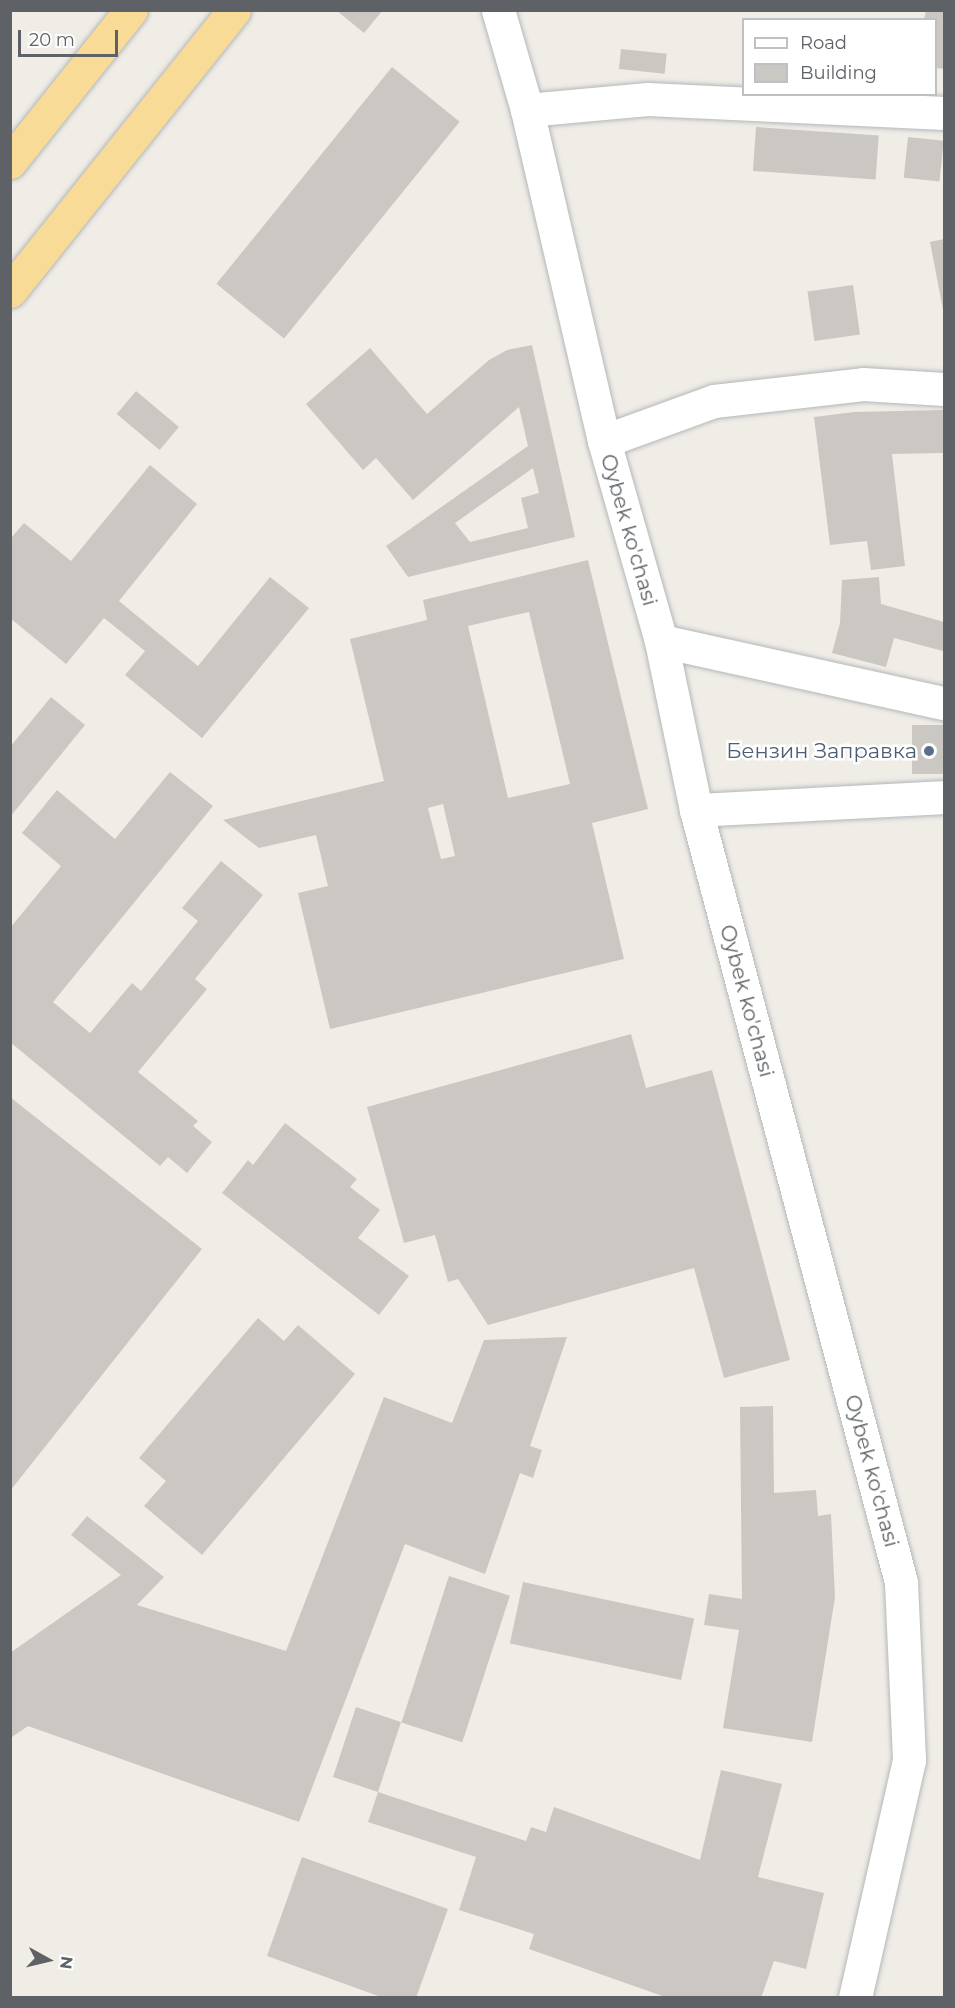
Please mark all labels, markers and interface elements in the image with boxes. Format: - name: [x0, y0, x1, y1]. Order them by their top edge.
- scale bar: [21, 18, 122, 56]
- legend: [742, 18, 937, 96]
- text: 20 m: [29, 29, 75, 51]
- text: Road: [800, 32, 847, 54]
- text: Building: [800, 62, 877, 84]
- street label: Oybek ko'chasi: [595, 451, 663, 609]
- place label: Бензин Заправка: [726, 738, 917, 764]
- marker: Бензин Заправка: [922, 744, 936, 758]
- street label: Oybek ko'chasi: [715, 922, 779, 1080]
- street label: Oybek ko'chasi: [840, 1392, 904, 1550]
- north arrow: [18, 1930, 78, 1990]
- text: N: [56, 1955, 77, 1970]

